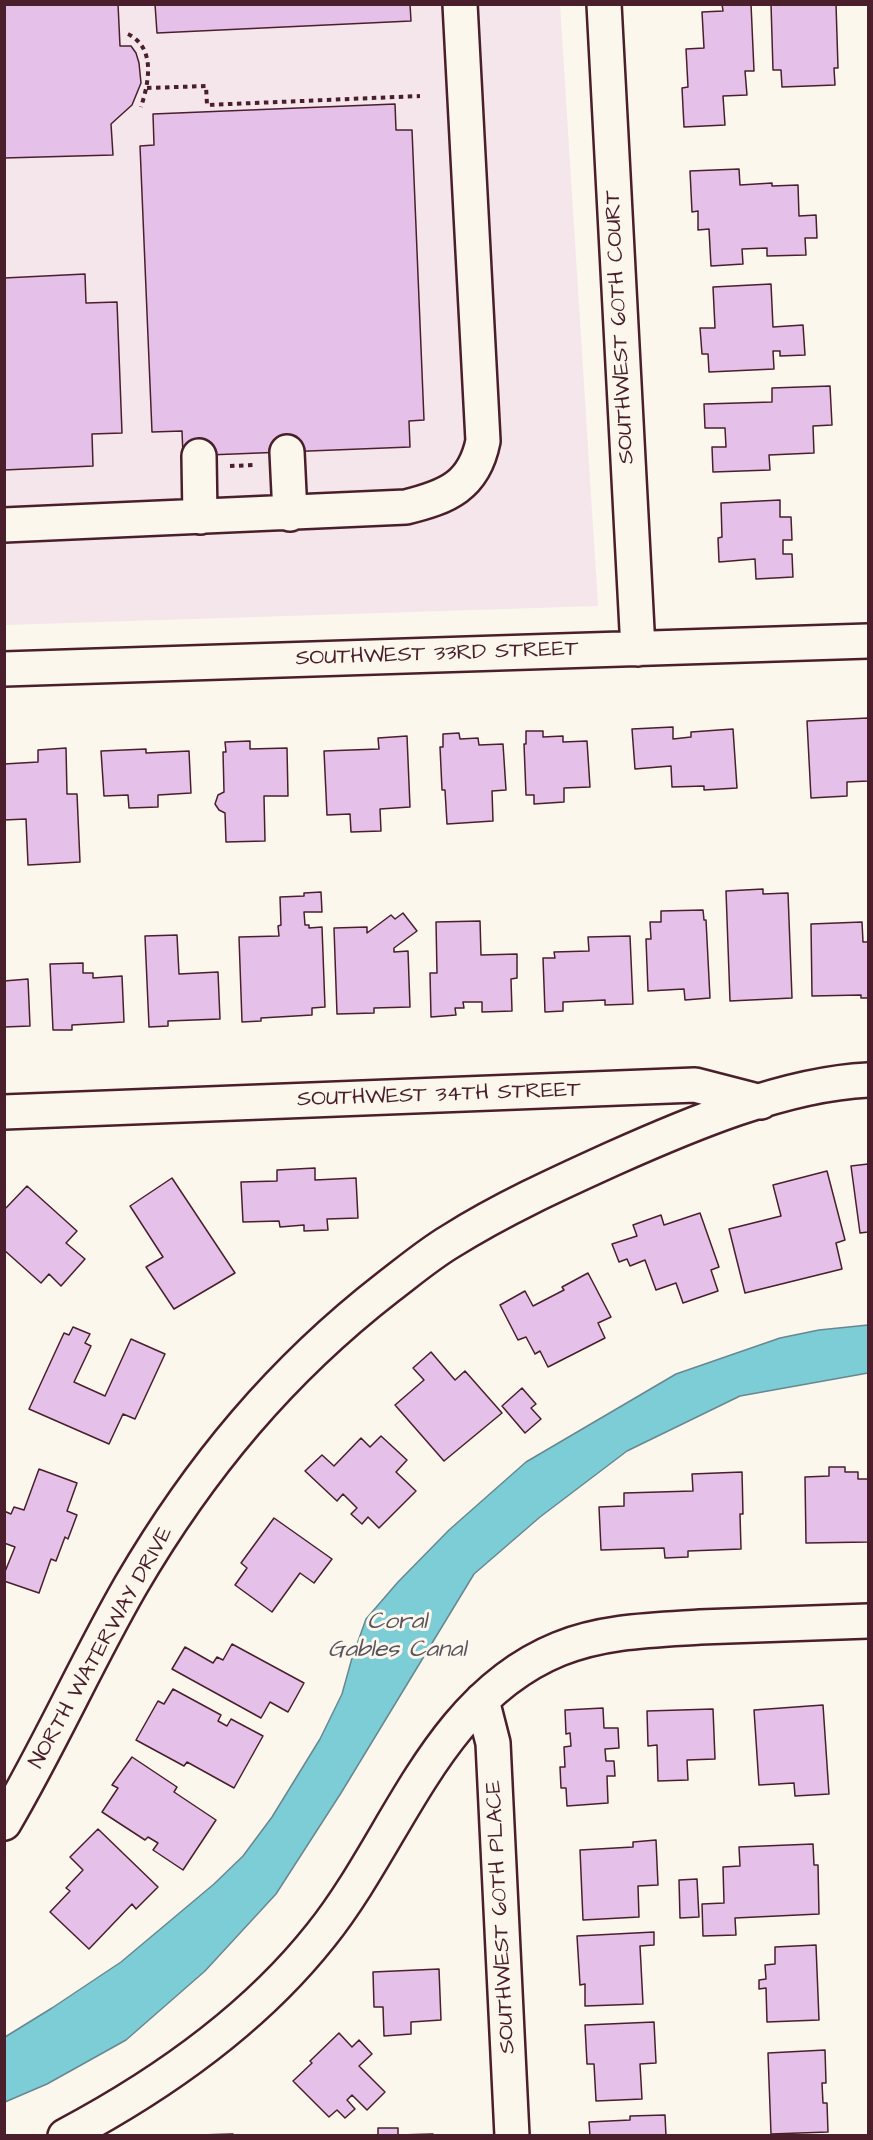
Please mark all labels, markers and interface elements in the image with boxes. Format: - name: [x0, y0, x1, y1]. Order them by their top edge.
- street label: SOUTHWEST 60TH COURT: [601, 189, 641, 465]
- street label: SOUTHWEST 33RD STREET: [295, 637, 579, 673]
- street label: SOUTHWEST 34TH STREET: [297, 1078, 581, 1114]
- street label: NORTH WATERWAY DRIVE: [24, 1522, 180, 1774]
- water label: Coral Gables Canal: [328, 1609, 466, 1665]
- street label: SOUTHWEST 60TH PLACE: [482, 1779, 522, 2055]

